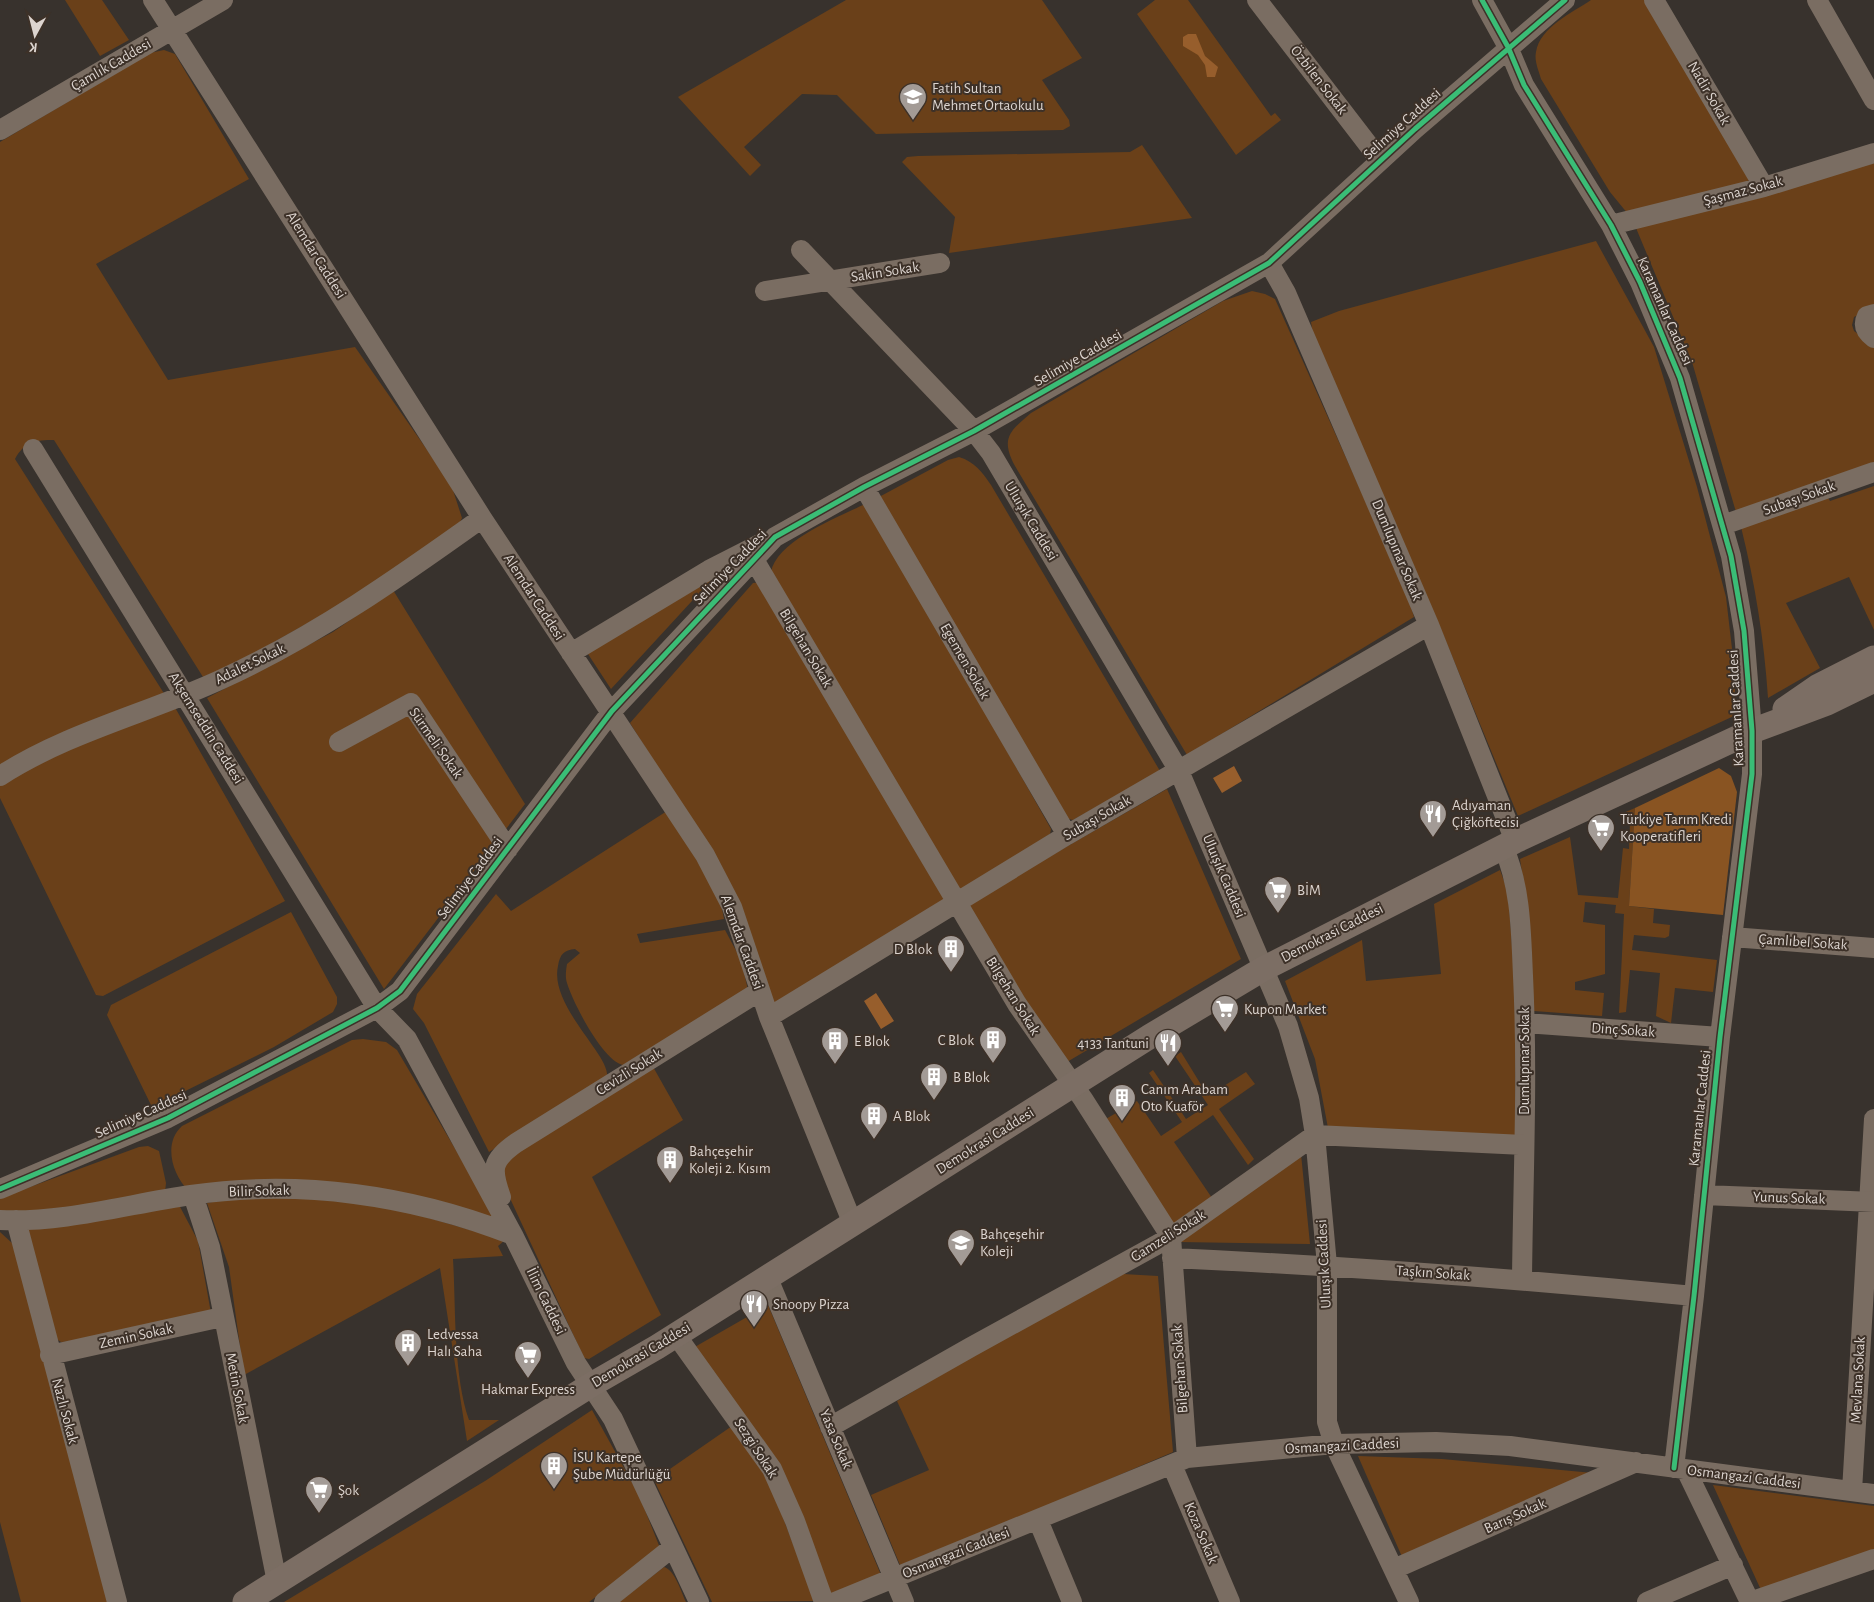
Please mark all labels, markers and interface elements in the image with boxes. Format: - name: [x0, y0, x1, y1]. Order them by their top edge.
- north arrow: [10, 10, 60, 60]
- street label: Çamlık Caddesi: [68, 36, 154, 94]
- text: K: [28, 39, 38, 54]
- street label: Özbilen Sokak: [1288, 42, 1352, 117]
- street label: Nadir Sokak: [1685, 59, 1733, 127]
- place label: Fatih Sultan Mehmet Ortaokulu: [932, 81, 1044, 113]
- school or university icon: Fatih Sultan Mehmet Ortaokulu: [898, 82, 928, 121]
- street label: Selimiye Caddesi: [1360, 85, 1444, 163]
- street label: Şaşmaz Sokak: [1702, 173, 1784, 209]
- street label: Alemdar Caddesi: [283, 209, 349, 301]
- street label: Karamanlar Caddesi: [1634, 255, 1696, 367]
- street label: Sakin Sokak: [850, 259, 920, 285]
- street label: Selimiye Caddesi: [1032, 327, 1124, 389]
- street label: Subaşı Sokak: [1761, 478, 1837, 518]
- street label: Uluışık Caddesi: [1002, 479, 1060, 563]
- street label: Dumlupınar Sokak: [1369, 497, 1425, 603]
- street label: Selimiye Caddesi: [690, 526, 770, 608]
- street label: Alemdar Caddesi: [501, 551, 567, 643]
- street label: Bilgehan Sokak: [777, 606, 835, 690]
- street label: Egemen Sokak: [937, 621, 993, 701]
- street label: Adalet Sokak: [213, 641, 287, 687]
- street label: Karamanlar Caddesi: [1725, 649, 1747, 767]
- street label: Akşemseddin Caddesi: [166, 670, 246, 786]
- street label: Sürmeli Sokak: [406, 705, 466, 781]
- street label: Subaşı Sokak: [1061, 793, 1134, 843]
- place label: Adıyaman Çiğköftecisi: [1452, 798, 1519, 830]
- restaurant icon: Adıyaman Çiğköftecisi: [1418, 799, 1448, 838]
- place label: Türkiye Tarım Kredi Kooperatifleri: [1620, 812, 1732, 844]
- supermarket icon: Türkiye Tarım Kredi Kooperatifleri: [1586, 813, 1616, 852]
- street label: Uluışık Caddesi: [1200, 832, 1248, 920]
- street label: Selimiye Caddesi: [434, 834, 506, 922]
- supermarket icon: BİM: [1263, 875, 1293, 914]
- place label: BİM: [1297, 881, 1321, 898]
- street label: Alemdar Caddesi: [718, 893, 766, 991]
- street label: Demokrasi Caddesi: [1278, 901, 1386, 965]
- street label: Çamlıbel Sokak: [1758, 931, 1848, 953]
- building icon: D Blok: [936, 934, 966, 973]
- place label: D Blok: [894, 942, 932, 957]
- street label: Bilgehan Sokak: [983, 954, 1043, 1038]
- supermarket icon: Kupon Market: [1210, 994, 1240, 1033]
- place label: Kupon Market: [1244, 1002, 1327, 1017]
- street label: Dumlupınar Sokak: [1517, 1007, 1532, 1115]
- street label: Dinç Sokak: [1591, 1020, 1655, 1040]
- building icon: C Blok: [978, 1025, 1008, 1064]
- building icon: E Blok: [820, 1026, 850, 1065]
- restaurant icon: 4133 Tantuni: [1153, 1028, 1183, 1067]
- place label: C Blok: [938, 1033, 974, 1048]
- place label: E Blok: [854, 1034, 890, 1049]
- place label: 4133 Tantuni: [1077, 1036, 1149, 1051]
- street label: Cevizli Sokak: [593, 1046, 665, 1098]
- street label: Karamanlar Caddesi: [1686, 1049, 1714, 1167]
- building icon: B Blok: [919, 1062, 949, 1101]
- place label: B Blok: [953, 1070, 990, 1085]
- place label: Canım Arabam Oto Kuaför: [1141, 1082, 1228, 1114]
- building icon: Canım Arabam Oto Kuaför: [1107, 1083, 1137, 1122]
- street label: Selimiye Caddesi: [93, 1087, 189, 1141]
- building icon: A Blok: [859, 1101, 889, 1140]
- street label: Demokrasi Caddesi: [933, 1105, 1037, 1177]
- place label: A Blok: [893, 1109, 930, 1124]
- place label: Bahçeşehir Koleji 2. Kısım: [689, 1144, 771, 1176]
- building icon: Bahçeşehir Koleji 2. Kısım: [655, 1145, 685, 1184]
- street label: Bilir Sokak: [228, 1182, 290, 1200]
- street label: Yunus Sokak: [1753, 1189, 1826, 1207]
- street label: Gamzeli Sokak: [1128, 1207, 1208, 1265]
- street label: Uluışık Caddesi: [1314, 1219, 1334, 1309]
- place label: Bahçeşehir Koleji: [980, 1227, 1044, 1259]
- school or university icon: Bahçeşehir Koleji: [946, 1228, 976, 1267]
- street label: Taşkın Sokak: [1396, 1263, 1471, 1283]
- street label: İlim Caddesi: [523, 1264, 570, 1337]
- restaurant icon: Snoopy Pizza: [739, 1289, 769, 1328]
- place label: Snoopy Pizza: [773, 1297, 849, 1312]
- street label: Demokrasi Caddesi: [589, 1320, 693, 1390]
- street label: Zemin Sokak: [98, 1321, 174, 1351]
- street label: Bilgehan Sokak: [1169, 1324, 1191, 1414]
- place label: Ledvessa Halı Saha: [427, 1327, 482, 1359]
- building icon: Ledvessa Halı Saha: [393, 1328, 423, 1367]
- street label: Mevlana Sokak: [1848, 1336, 1868, 1424]
- supermarket icon: Hakmar Express: [513, 1340, 543, 1379]
- street label: Metin Sokak: [223, 1351, 251, 1425]
- street label: Nazlı Sokak: [49, 1377, 81, 1446]
- place label: Hakmar Express: [481, 1382, 575, 1397]
- street label: Yasa Sokak: [817, 1407, 855, 1471]
- street label: Sezgi Sokak: [731, 1416, 781, 1481]
- street label: Osmangazi Caddesi: [1285, 1436, 1399, 1456]
- place label: İSU Kartepe Şube Müdürlüğü: [573, 1448, 671, 1482]
- building icon: İSU Kartepe Şube Müdürlüğü: [539, 1451, 569, 1490]
- street label: Osmangazi Caddesi: [1686, 1463, 1802, 1491]
- supermarket icon: Şok: [304, 1475, 334, 1514]
- place label: Şok: [338, 1483, 359, 1498]
- street label: Barış Sokak: [1482, 1496, 1548, 1536]
- street label: Koza Sokak: [1181, 1500, 1221, 1566]
- street label: Osmangazi Caddesi: [900, 1525, 1012, 1581]

